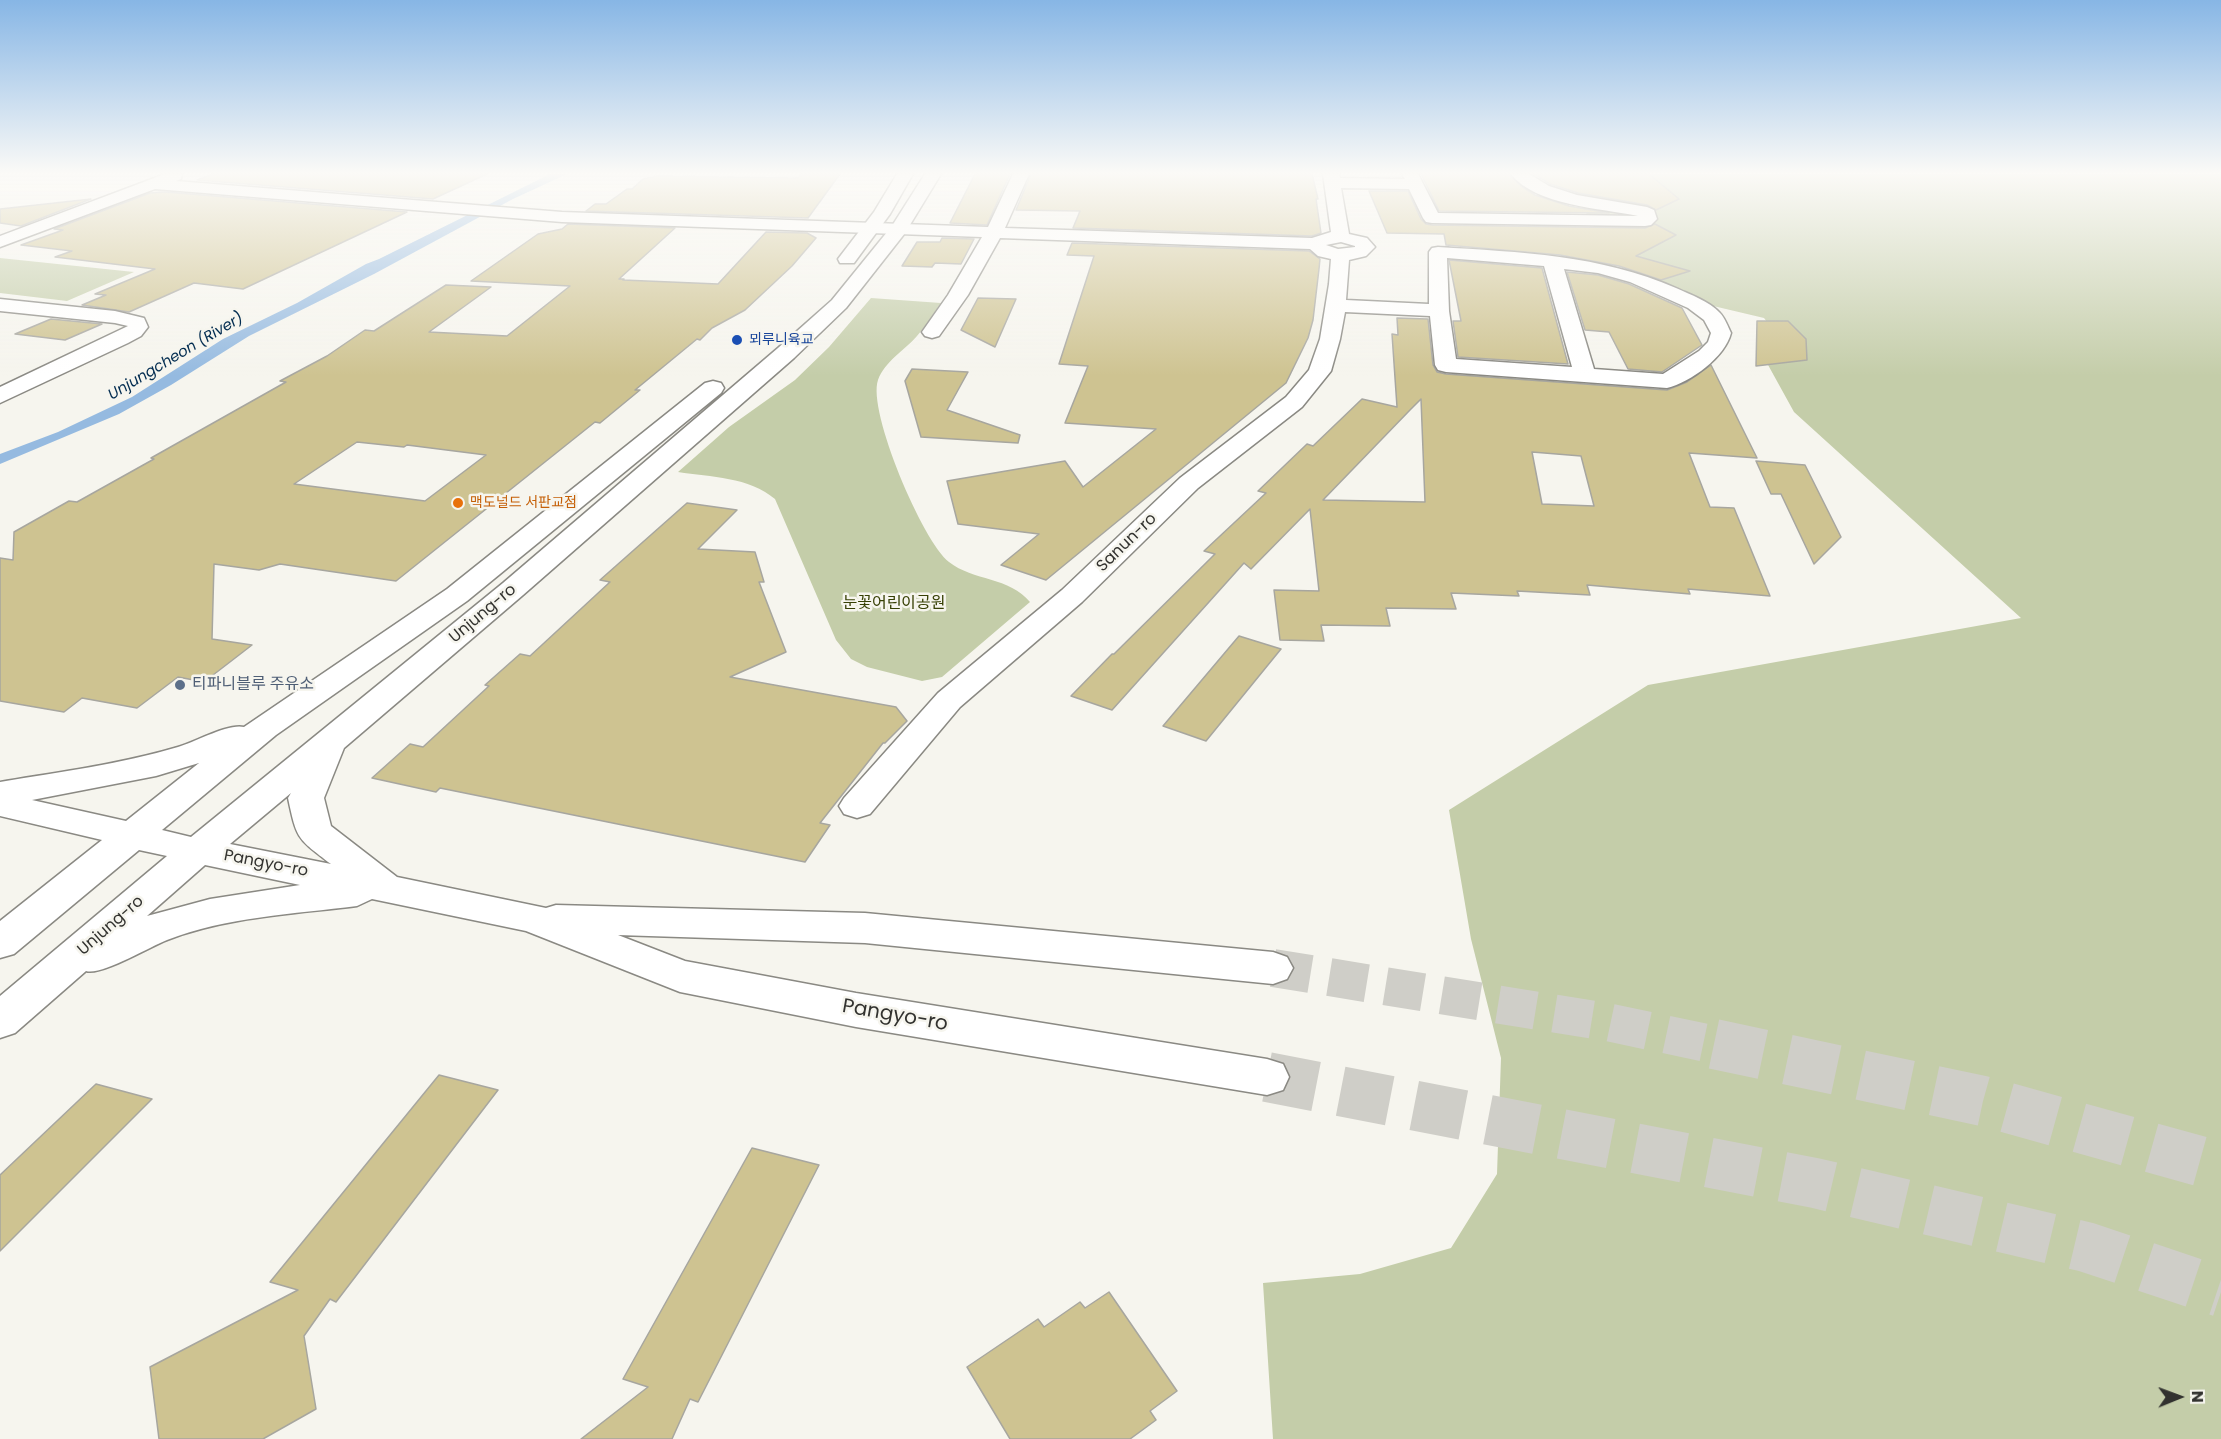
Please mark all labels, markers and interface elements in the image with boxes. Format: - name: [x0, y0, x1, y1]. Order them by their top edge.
- water label: Unjungcheon (River): [105, 310, 247, 404]
- place label: 뫼루니육교: [749, 332, 813, 348]
- marker: 뫼루니육교: [730, 333, 744, 347]
- place label: 맥도널드 서판교점: [470, 495, 577, 511]
- marker: 맥도널드 서판교점: [451, 496, 465, 510]
- street label: Sanun-ro: [1093, 510, 1161, 576]
- street label: Unjung-ro: [446, 581, 520, 647]
- park label: 눈꽃어린이공원: [842, 594, 946, 614]
- place label: 티파니블루 주유소: [192, 675, 314, 695]
- marker: 티파니블루 주유소: [173, 678, 187, 692]
- street label: Pangyo-ro: [222, 846, 310, 882]
- street label: Unjung-ro: [74, 892, 148, 960]
- street label: Pangyo-ro: [840, 995, 950, 1037]
- north arrow: [2149, 1367, 2209, 1427]
- text: N: [2186, 1390, 2209, 1403]

